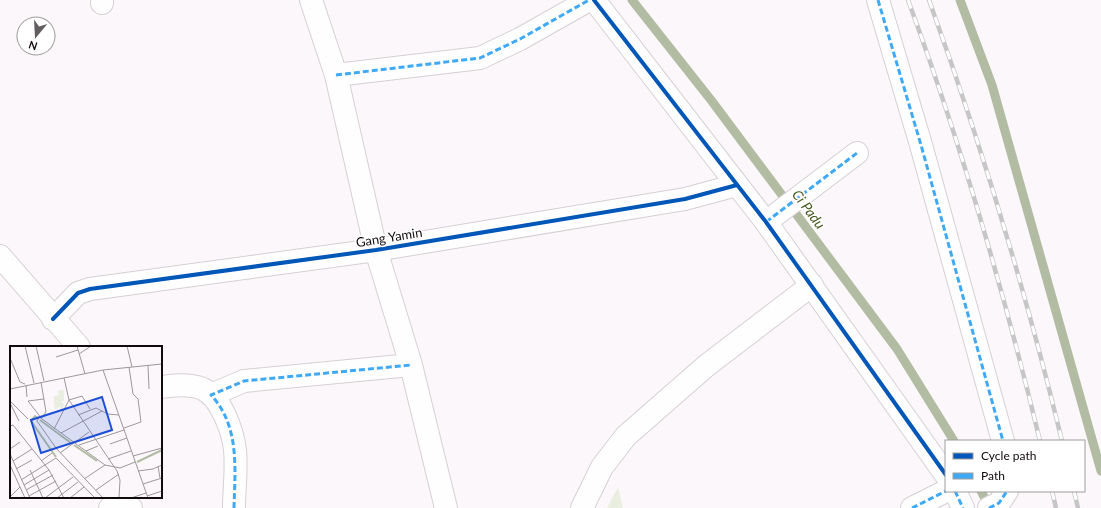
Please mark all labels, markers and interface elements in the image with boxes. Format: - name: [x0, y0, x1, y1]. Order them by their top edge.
- north arrow: [16, 16, 56, 56]
- text: N: [27, 38, 39, 53]
- water label: Ci Padu: [789, 186, 829, 232]
- street label: Gang Yamin: [355, 224, 423, 250]
- inset map: [10, 346, 162, 498]
- legend: [945, 440, 1085, 492]
- text: Cycle path: [981, 448, 1036, 463]
- text: Path: [981, 468, 1005, 483]

